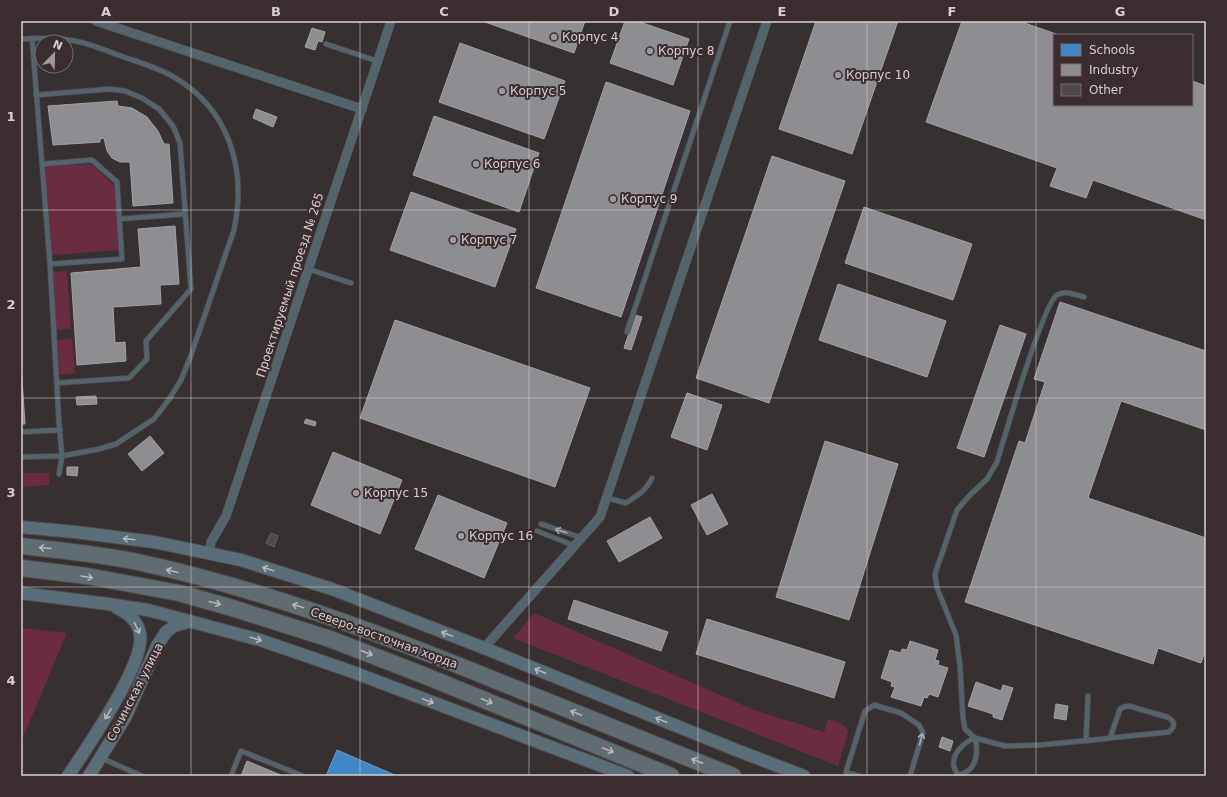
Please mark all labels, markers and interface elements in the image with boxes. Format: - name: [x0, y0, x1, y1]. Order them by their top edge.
- text: A: [101, 4, 111, 19]
- text: B: [271, 4, 281, 19]
- text: C: [439, 4, 449, 19]
- text: D: [609, 4, 620, 19]
- text: E: [778, 4, 786, 19]
- text: F: [948, 4, 956, 19]
- text: G: [1115, 4, 1125, 19]
- place label: Корпус 4: [562, 30, 618, 44]
- marker: Корпус 4: [549, 32, 559, 42]
- north arrow: [34, 34, 74, 74]
- legend: [1053, 34, 1193, 106]
- text: N: [51, 37, 64, 53]
- text: Schools: [1089, 43, 1135, 57]
- place label: Корпус 8: [658, 44, 714, 58]
- marker: Корпус 8: [645, 46, 655, 56]
- text: Industry: [1089, 63, 1138, 77]
- place label: Корпус 10: [846, 68, 910, 82]
- marker: Корпус 10: [833, 70, 843, 80]
- text: Other: [1089, 83, 1123, 97]
- place label: Корпус 5: [510, 84, 566, 98]
- marker: Корпус 5: [497, 86, 507, 96]
- text: 1: [6, 109, 16, 124]
- place label: Корпус 6: [484, 157, 540, 171]
- marker: Корпус 6: [471, 159, 481, 169]
- street label: Проектируемый проезд № 265: [253, 191, 327, 379]
- place label: Корпус 9: [621, 192, 677, 206]
- marker: Корпус 9: [608, 194, 618, 204]
- place label: Корпус 7: [461, 233, 517, 247]
- marker: Корпус 7: [448, 235, 458, 245]
- text: 2: [6, 297, 16, 312]
- text: 3: [6, 485, 16, 500]
- place label: Корпус 15: [364, 486, 428, 500]
- marker: Корпус 15: [351, 488, 361, 498]
- one-way arrow: [556, 526, 568, 534]
- place label: Корпус 16: [469, 529, 533, 543]
- marker: Корпус 16: [456, 531, 466, 541]
- one-way arrow: [123, 535, 136, 543]
- one-way arrow: [39, 545, 52, 552]
- one-way arrow: [261, 565, 274, 572]
- one-way arrow: [166, 567, 179, 574]
- one-way arrow: [81, 573, 94, 581]
- one-way arrow: [208, 600, 221, 607]
- one-way arrow: [291, 602, 304, 609]
- street label: Северо-восточная хорда: [308, 605, 460, 671]
- one-way arrow: [134, 621, 141, 633]
- one-way arrow: [442, 629, 454, 637]
- one-way arrow: [249, 636, 262, 643]
- street label: Сочинская улица: [104, 640, 166, 744]
- one-way arrow: [360, 649, 372, 657]
- one-way arrow: [535, 667, 547, 674]
- text: 4: [6, 673, 16, 688]
- one-way arrow: [421, 697, 433, 705]
- one-way arrow: [481, 698, 493, 705]
- one-way arrow: [103, 708, 111, 720]
- one-way arrow: [571, 708, 583, 716]
- one-way arrow: [655, 715, 667, 723]
- one-way arrow: [918, 732, 926, 745]
- one-way arrow: [601, 747, 613, 755]
- one-way arrow: [692, 757, 704, 765]

